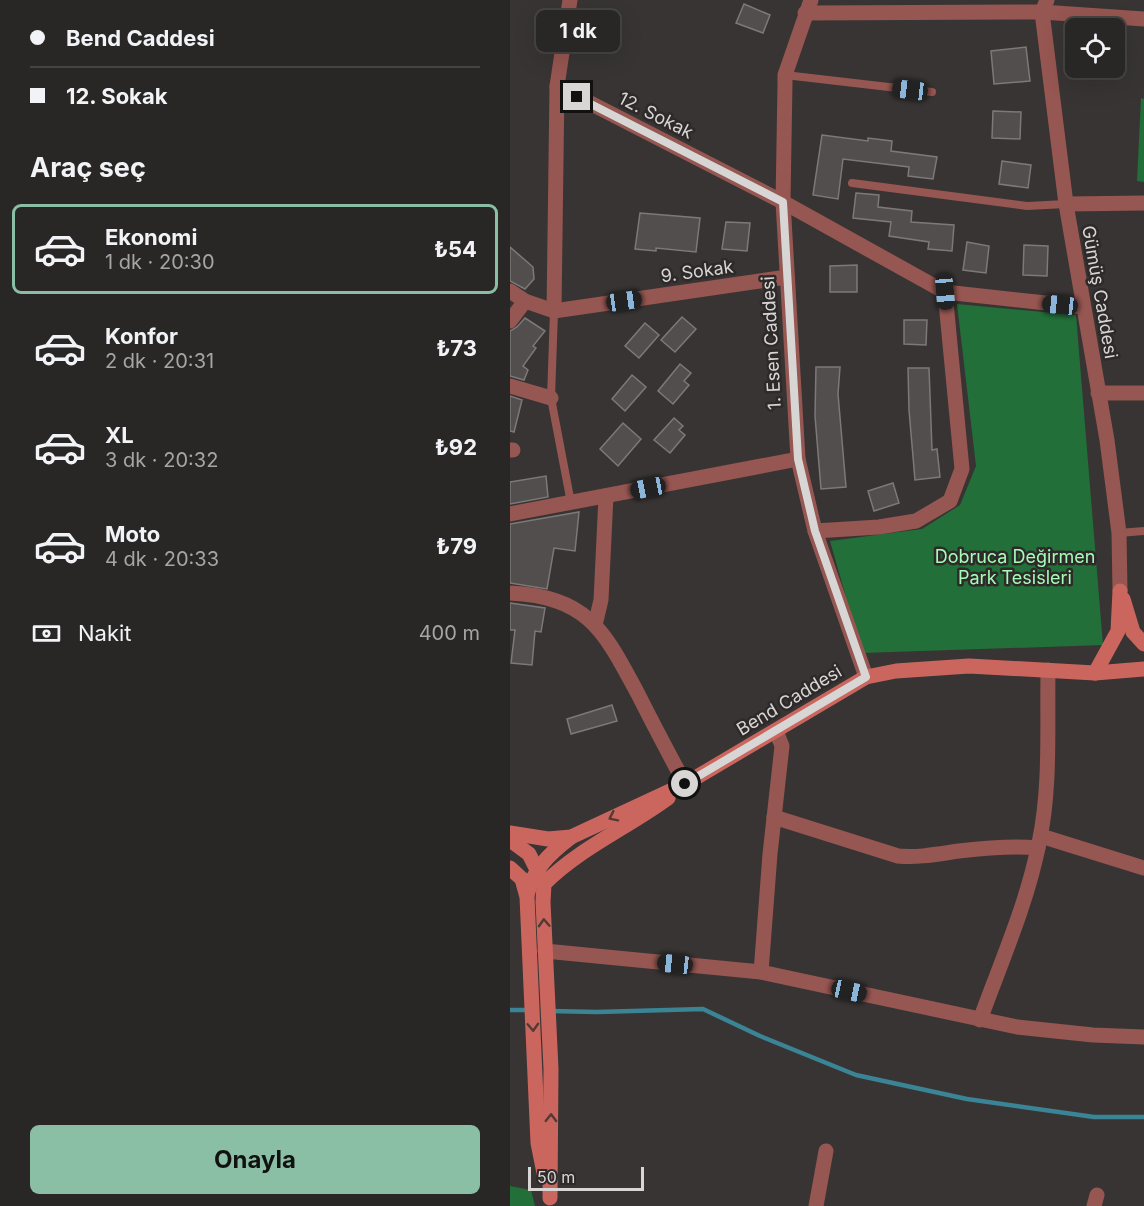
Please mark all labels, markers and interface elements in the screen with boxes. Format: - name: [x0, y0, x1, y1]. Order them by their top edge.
- callout: 1 dk: [535, 10, 619, 52]
- map controls: [1065, 18, 1125, 78]
- button: locate: [1065, 18, 1125, 78]
- text: 1 dk: [559, 19, 597, 43]
- text: Bend Caddesi: [66, 25, 215, 51]
- car: [891, 79, 929, 101]
- text: 12. Sokak: [66, 83, 167, 109]
- route end: [563, 83, 590, 110]
- street label: 12. Sokak: [615, 87, 697, 143]
- text: Araç seç: [30, 151, 146, 184]
- icon: car: [33, 222, 87, 276]
- text: Ekonomi: [105, 224, 197, 250]
- street label: Gümüş Caddesi: [1078, 224, 1122, 360]
- text: ₺54: [434, 236, 477, 262]
- text: 1 dk · 20:30: [105, 250, 215, 274]
- street label: 9. Sokak: [659, 255, 735, 286]
- car: [934, 273, 956, 311]
- street label: 1. Esen Caddesi: [757, 276, 785, 410]
- car: [605, 290, 643, 312]
- car: [1041, 294, 1079, 316]
- icon: car: [33, 321, 87, 375]
- text: Konfor: [105, 323, 178, 349]
- text: ₺73: [436, 335, 477, 361]
- text: 2 dk · 20:31: [105, 349, 214, 373]
- icon: car: [33, 420, 87, 474]
- text: XL: [105, 422, 134, 448]
- text: ₺92: [435, 434, 477, 460]
- text: 3 dk · 20:32: [105, 448, 218, 472]
- car: [629, 476, 667, 500]
- icon: car: [33, 519, 87, 573]
- text: Moto: [105, 521, 160, 547]
- text: ₺79: [436, 533, 477, 559]
- park label: Dobruca Değirmen Park Tesisleri: [935, 546, 1095, 588]
- text: 4 dk · 20:33: [105, 547, 219, 571]
- icon: cash: [30, 617, 63, 650]
- text: Nakit: [78, 620, 132, 646]
- text: 400 m: [419, 621, 480, 645]
- street label: Bend Caddesi: [733, 660, 845, 740]
- route start: [671, 770, 698, 797]
- one-way arrow: [608, 810, 619, 821]
- one-way arrow: [537, 919, 550, 928]
- car: [656, 953, 694, 975]
- car: [830, 978, 868, 1004]
- one-way arrow: [526, 1022, 539, 1031]
- one-way arrow: [545, 1114, 557, 1123]
- button: Onayla: [30, 1125, 480, 1194]
- scale bar: [528, 1164, 644, 1192]
- text: 50 m: [537, 1167, 575, 1187]

